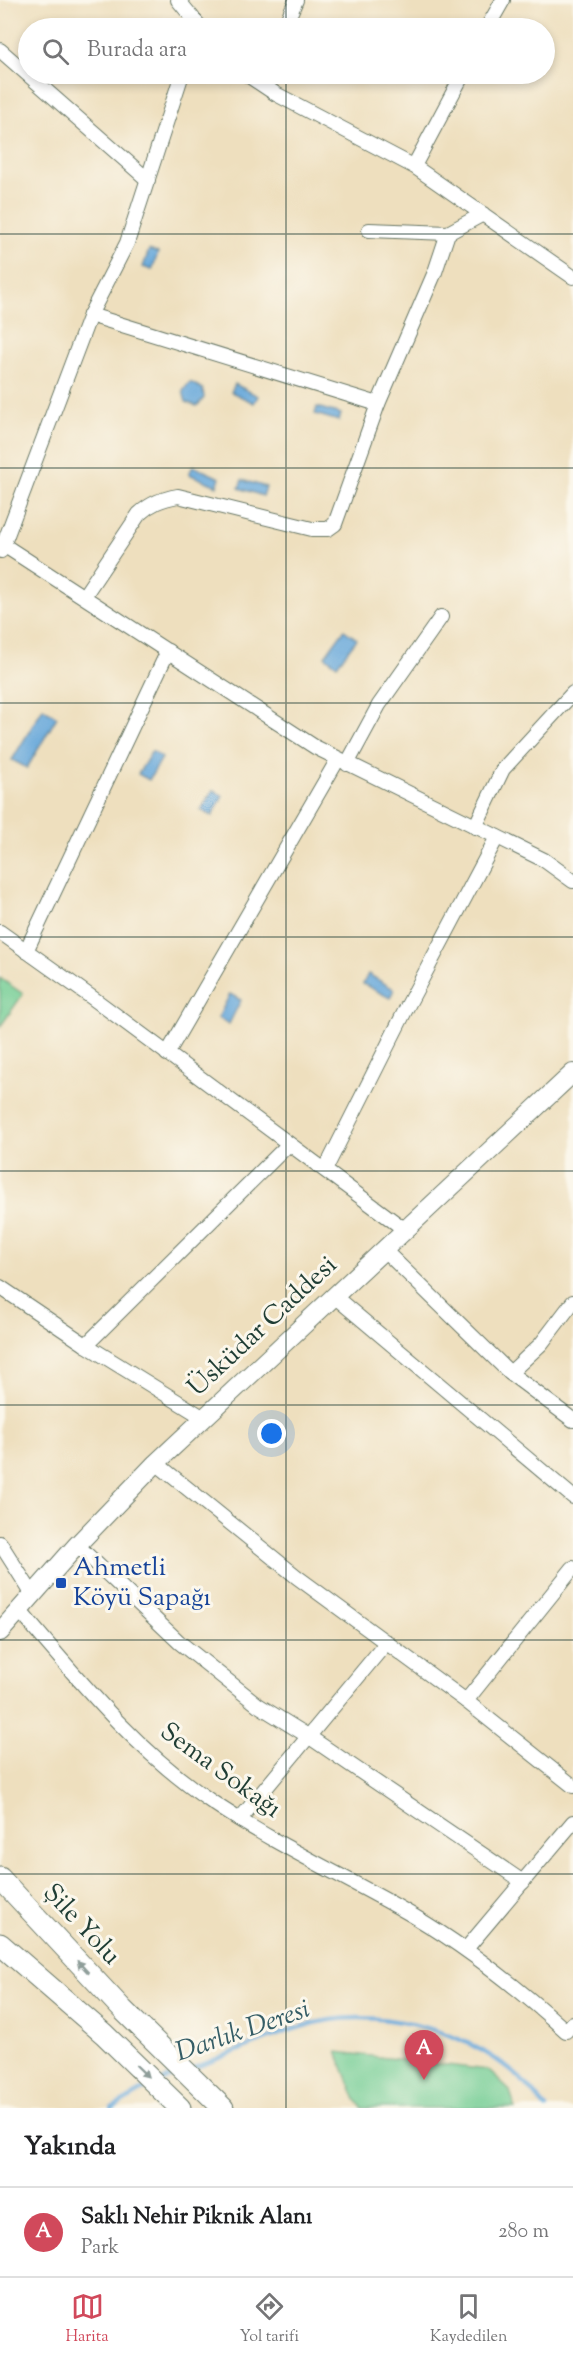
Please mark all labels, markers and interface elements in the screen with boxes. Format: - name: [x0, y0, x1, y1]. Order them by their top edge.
- search box: [18, 18, 555, 84]
- icon: search: [39, 35, 72, 68]
- text: Burada ara: [87, 35, 187, 67]
- street label: Üsküdar Caddesi: [180, 1248, 346, 1406]
- your location: [257, 1419, 286, 1448]
- place label: Ahmetli Köyü Sapağı: [73, 1550, 211, 1617]
- marker: Ahmetli Köyü Sapağı: [54, 1576, 68, 1590]
- street label: Sema Sokağı: [152, 1714, 288, 1828]
- street label: Şile Yolu: [34, 1876, 128, 1974]
- one-way arrow: [77, 1960, 90, 1975]
- water label: Darlık Deresi: [171, 1991, 315, 2073]
- pin: A: [404, 2030, 444, 2080]
- one-way arrow: [134, 2063, 148, 2077]
- text: Yakında: [24, 2129, 116, 2166]
- text: Saklı Nehir Piknik Alanı: [81, 2202, 312, 2234]
- text: A: [35, 2218, 52, 2247]
- text: 280 m: [498, 2218, 549, 2247]
- text: Park: [81, 2234, 119, 2263]
- tab: Harita: [65, 2290, 109, 2349]
- tab: Yol tarifi: [239, 2290, 299, 2349]
- tab: Kaydedilen: [430, 2290, 508, 2349]

